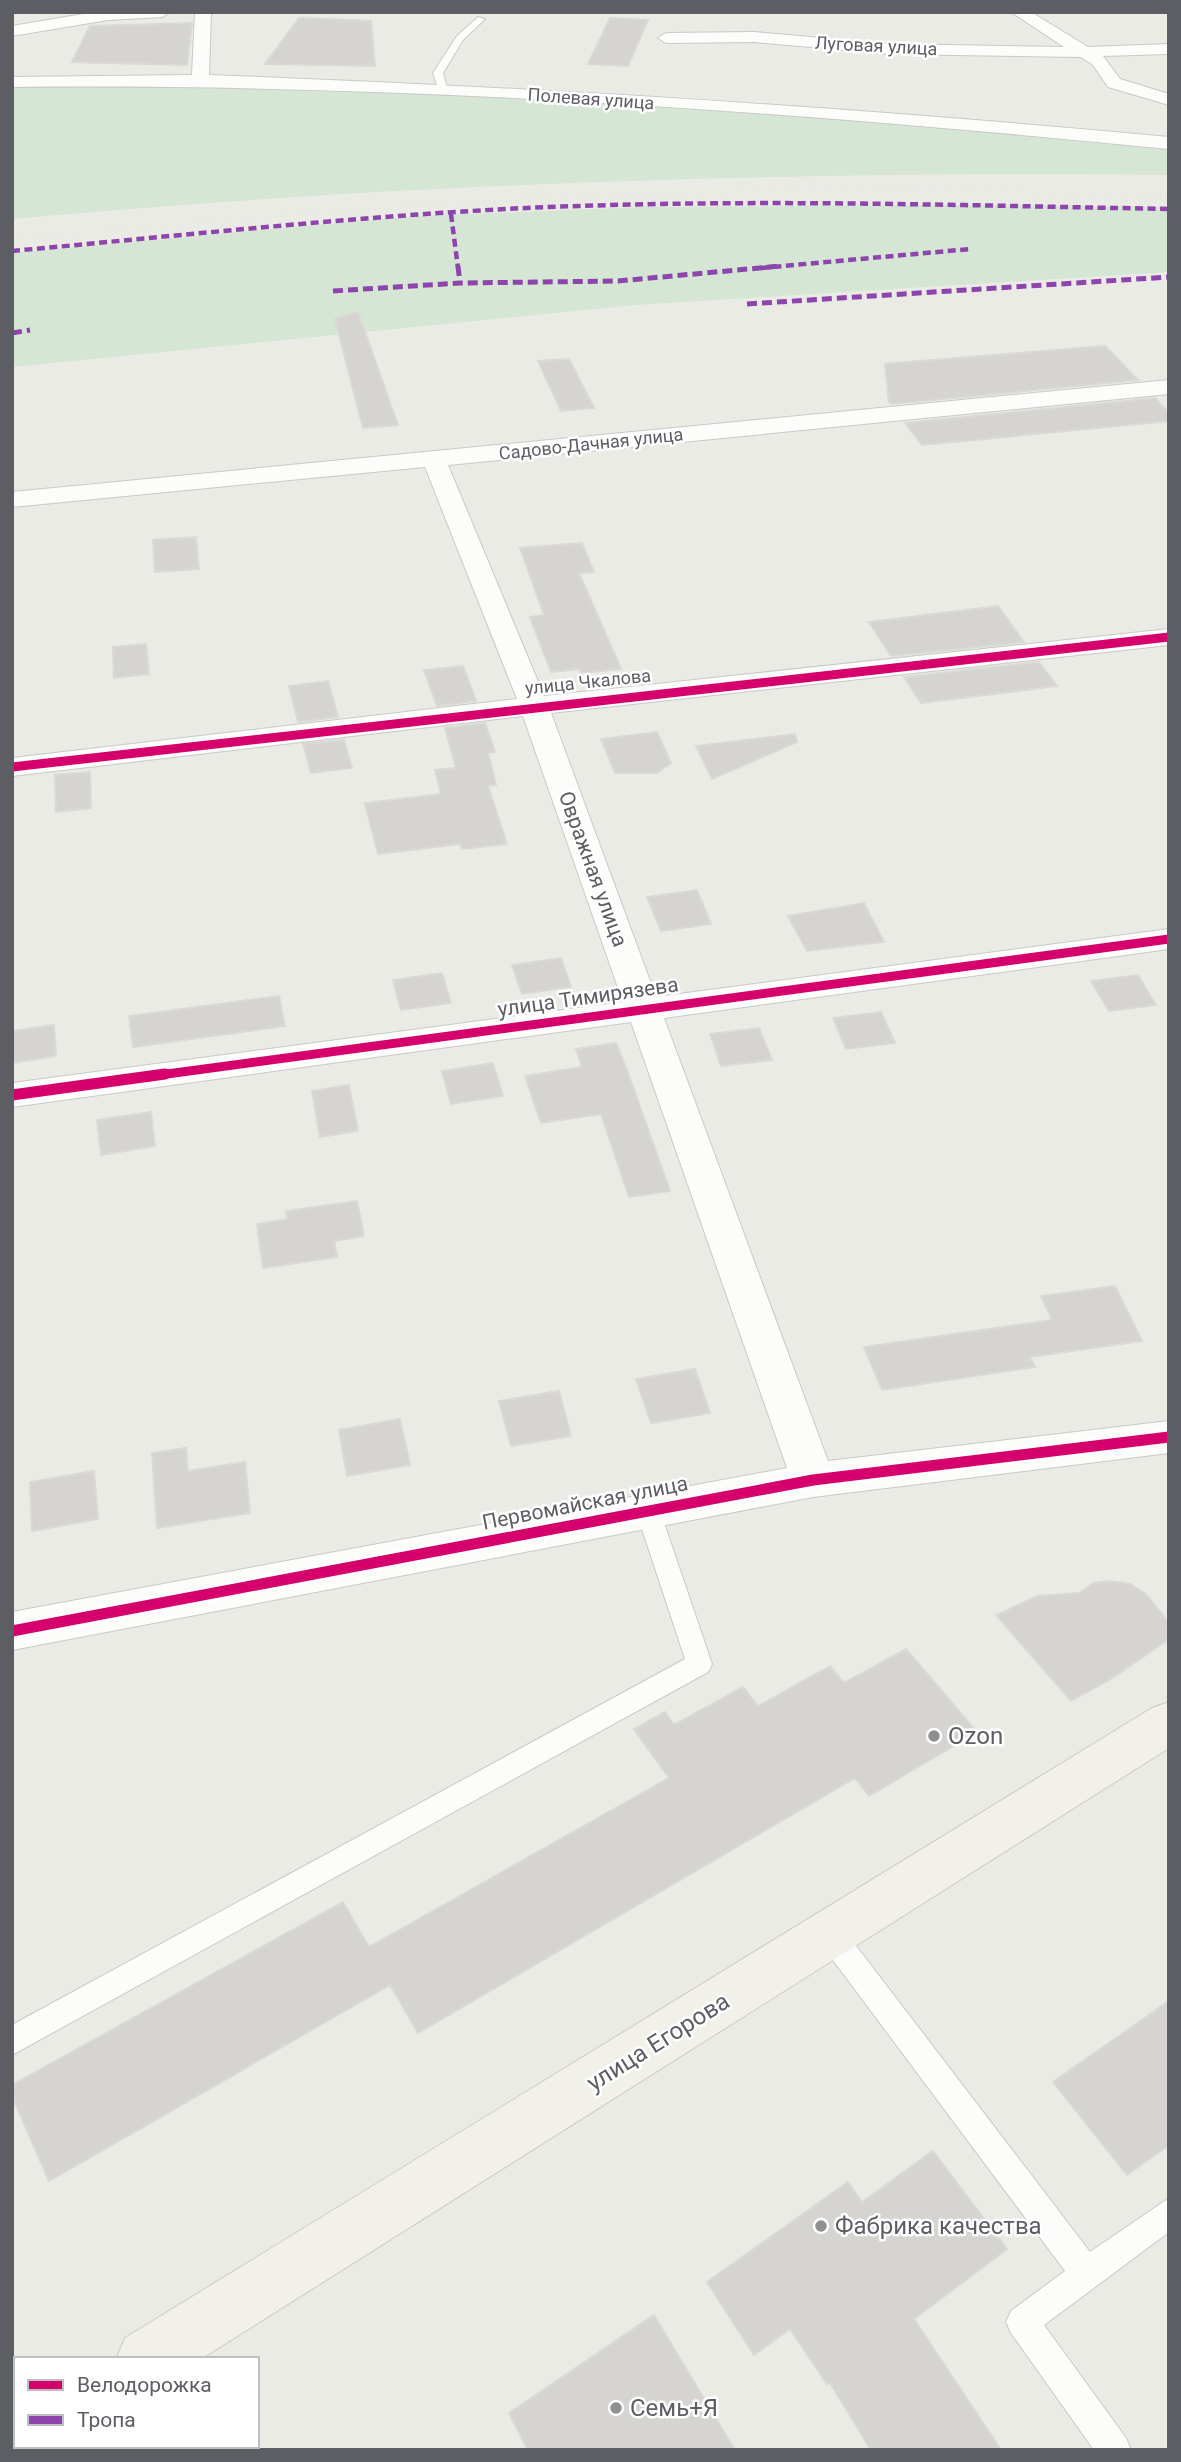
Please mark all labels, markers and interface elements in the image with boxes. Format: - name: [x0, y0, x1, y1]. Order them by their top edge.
- street label: Луговая улица: [814, 32, 938, 59]
- street label: Полевая улица: [527, 84, 655, 113]
- street label: Садово-Дачная улица: [498, 423, 684, 464]
- street label: улица Чкалова: [524, 664, 652, 699]
- street label: Овражная улица: [554, 788, 632, 950]
- street label: улица Тимирязева: [496, 972, 680, 1022]
- street label: Первомайская улица: [480, 1471, 690, 1535]
- place label: Ozon: [948, 1722, 1003, 1750]
- marker: Ozon: [926, 1728, 942, 1744]
- street label: улица Егорова: [581, 1987, 735, 2097]
- place label: Фабрика качества: [835, 2212, 1042, 2240]
- marker: Фабрика качества: [813, 2218, 829, 2234]
- legend: [14, 2357, 259, 2448]
- text: Велодорожка: [77, 2373, 212, 2397]
- place label: Семь+Я: [630, 2394, 718, 2422]
- marker: Семь+Я: [608, 2400, 624, 2416]
- text: Тропа: [77, 2408, 136, 2432]

